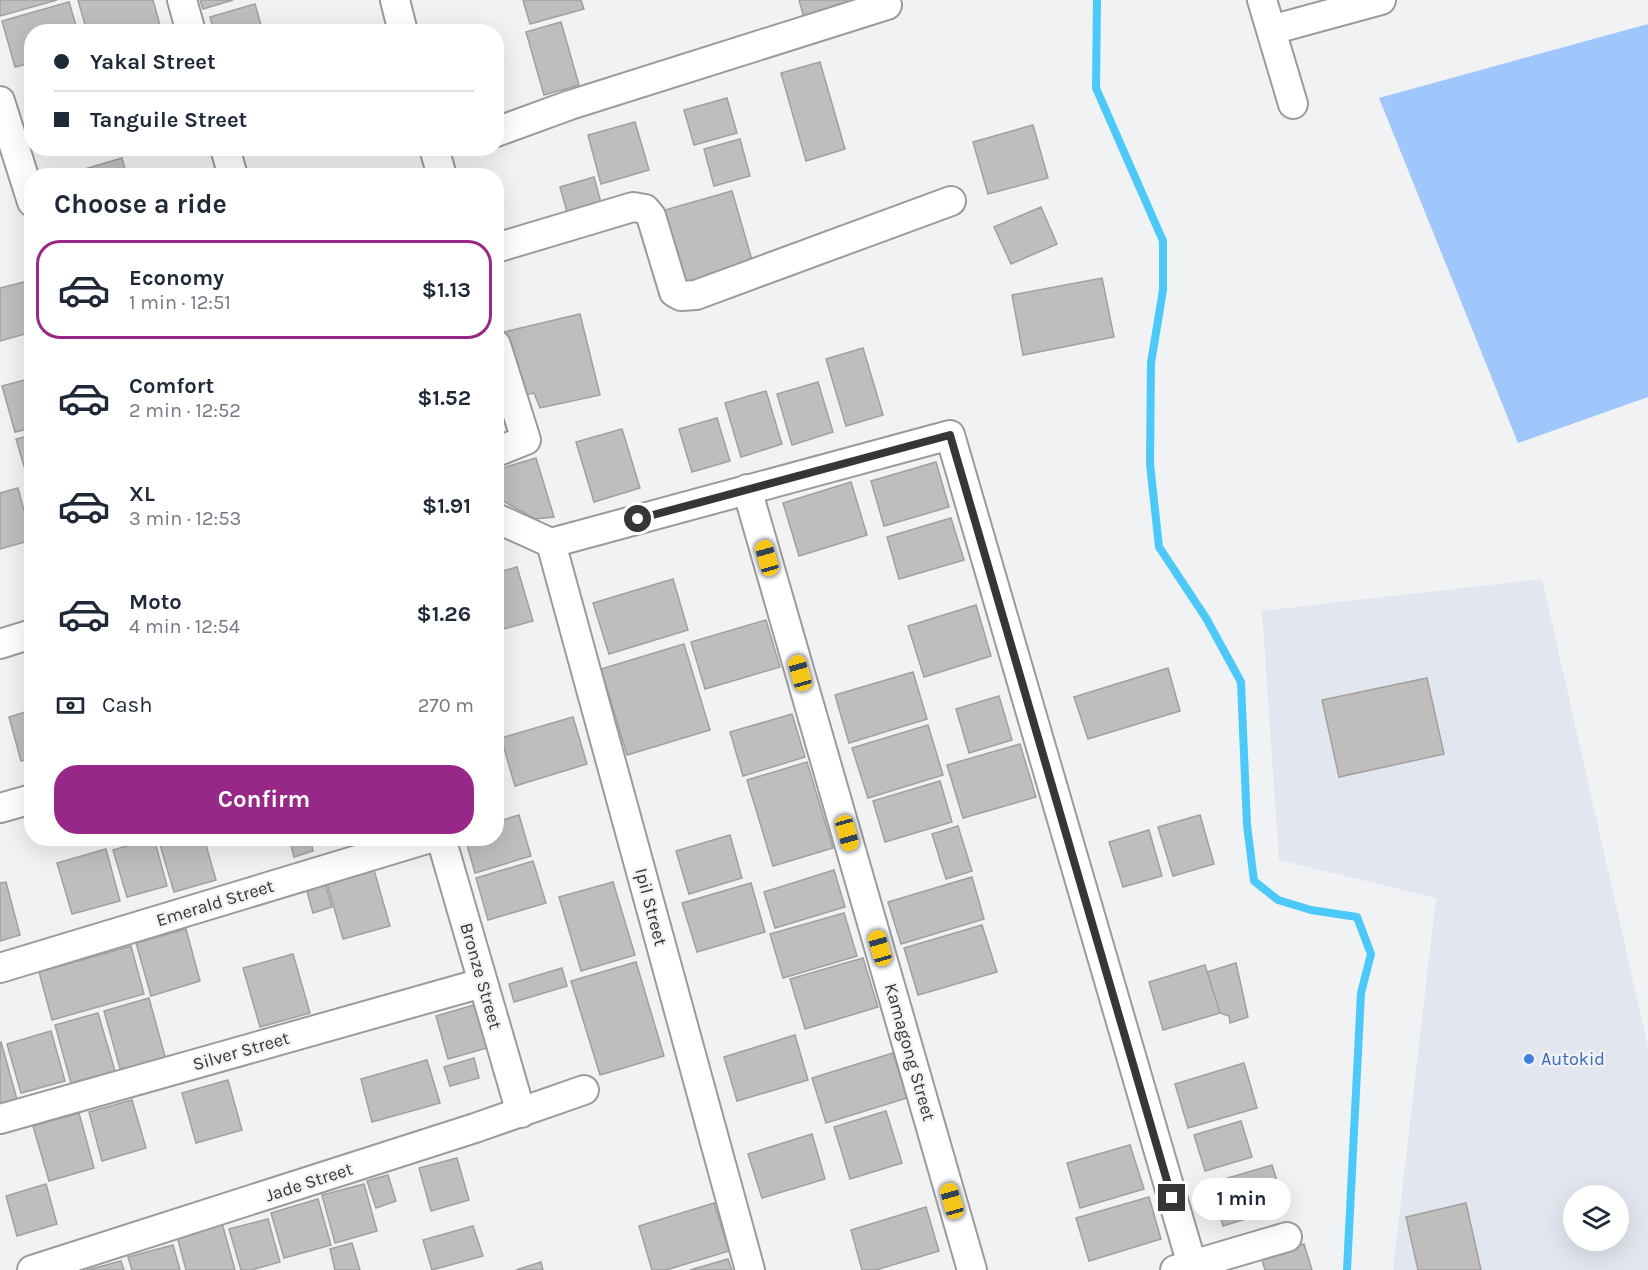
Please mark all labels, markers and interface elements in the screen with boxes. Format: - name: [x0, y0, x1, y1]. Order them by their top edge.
- text: Yakal Street: [90, 49, 216, 75]
- text: Tanguile Street: [90, 107, 247, 133]
- text: Choose a ride: [54, 188, 227, 220]
- icon: car: [57, 263, 111, 317]
- text: Economy: [129, 265, 224, 291]
- text: $1.13: [422, 277, 471, 303]
- text: 1 min · 12:51: [129, 291, 231, 314]
- icon: car: [57, 371, 111, 425]
- text: Comfort: [129, 373, 214, 399]
- text: $1.52: [417, 385, 471, 411]
- text: 2 min · 12:52: [129, 399, 241, 422]
- icon: car: [57, 479, 111, 533]
- text: XL: [129, 481, 155, 507]
- text: $1.91: [422, 493, 471, 519]
- route start: [624, 505, 651, 532]
- text: 3 min · 12:53: [129, 507, 241, 530]
- car: [753, 538, 781, 578]
- icon: car: [57, 587, 111, 641]
- text: Moto: [129, 589, 182, 615]
- text: $1.26: [417, 601, 471, 627]
- text: 4 min · 12:54: [129, 615, 240, 638]
- car: [786, 653, 814, 693]
- icon: cash: [54, 689, 87, 722]
- text: Cash: [102, 692, 152, 718]
- text: 270 m: [418, 694, 474, 717]
- button: Confirm: [54, 765, 474, 834]
- car: [833, 813, 861, 853]
- street label: Ipil Street: [630, 866, 672, 949]
- street label: Emerald Street: [153, 875, 277, 931]
- street label: Bronze Street: [455, 920, 507, 1032]
- car: [866, 928, 894, 968]
- street label: Kamagong Street: [880, 981, 940, 1124]
- street label: Silver Street: [190, 1027, 292, 1075]
- place label: Autokid: [1541, 1048, 1605, 1070]
- marker: Autokid: [1522, 1052, 1536, 1066]
- street label: Jade Street: [262, 1157, 356, 1206]
- callout: 1 min: [1193, 1177, 1292, 1219]
- car: [938, 1181, 966, 1221]
- route end: [1158, 1184, 1185, 1211]
- map controls: [1563, 1185, 1629, 1251]
- button: layers: [1563, 1185, 1629, 1251]
- text: 1 min: [1216, 1187, 1267, 1210]

